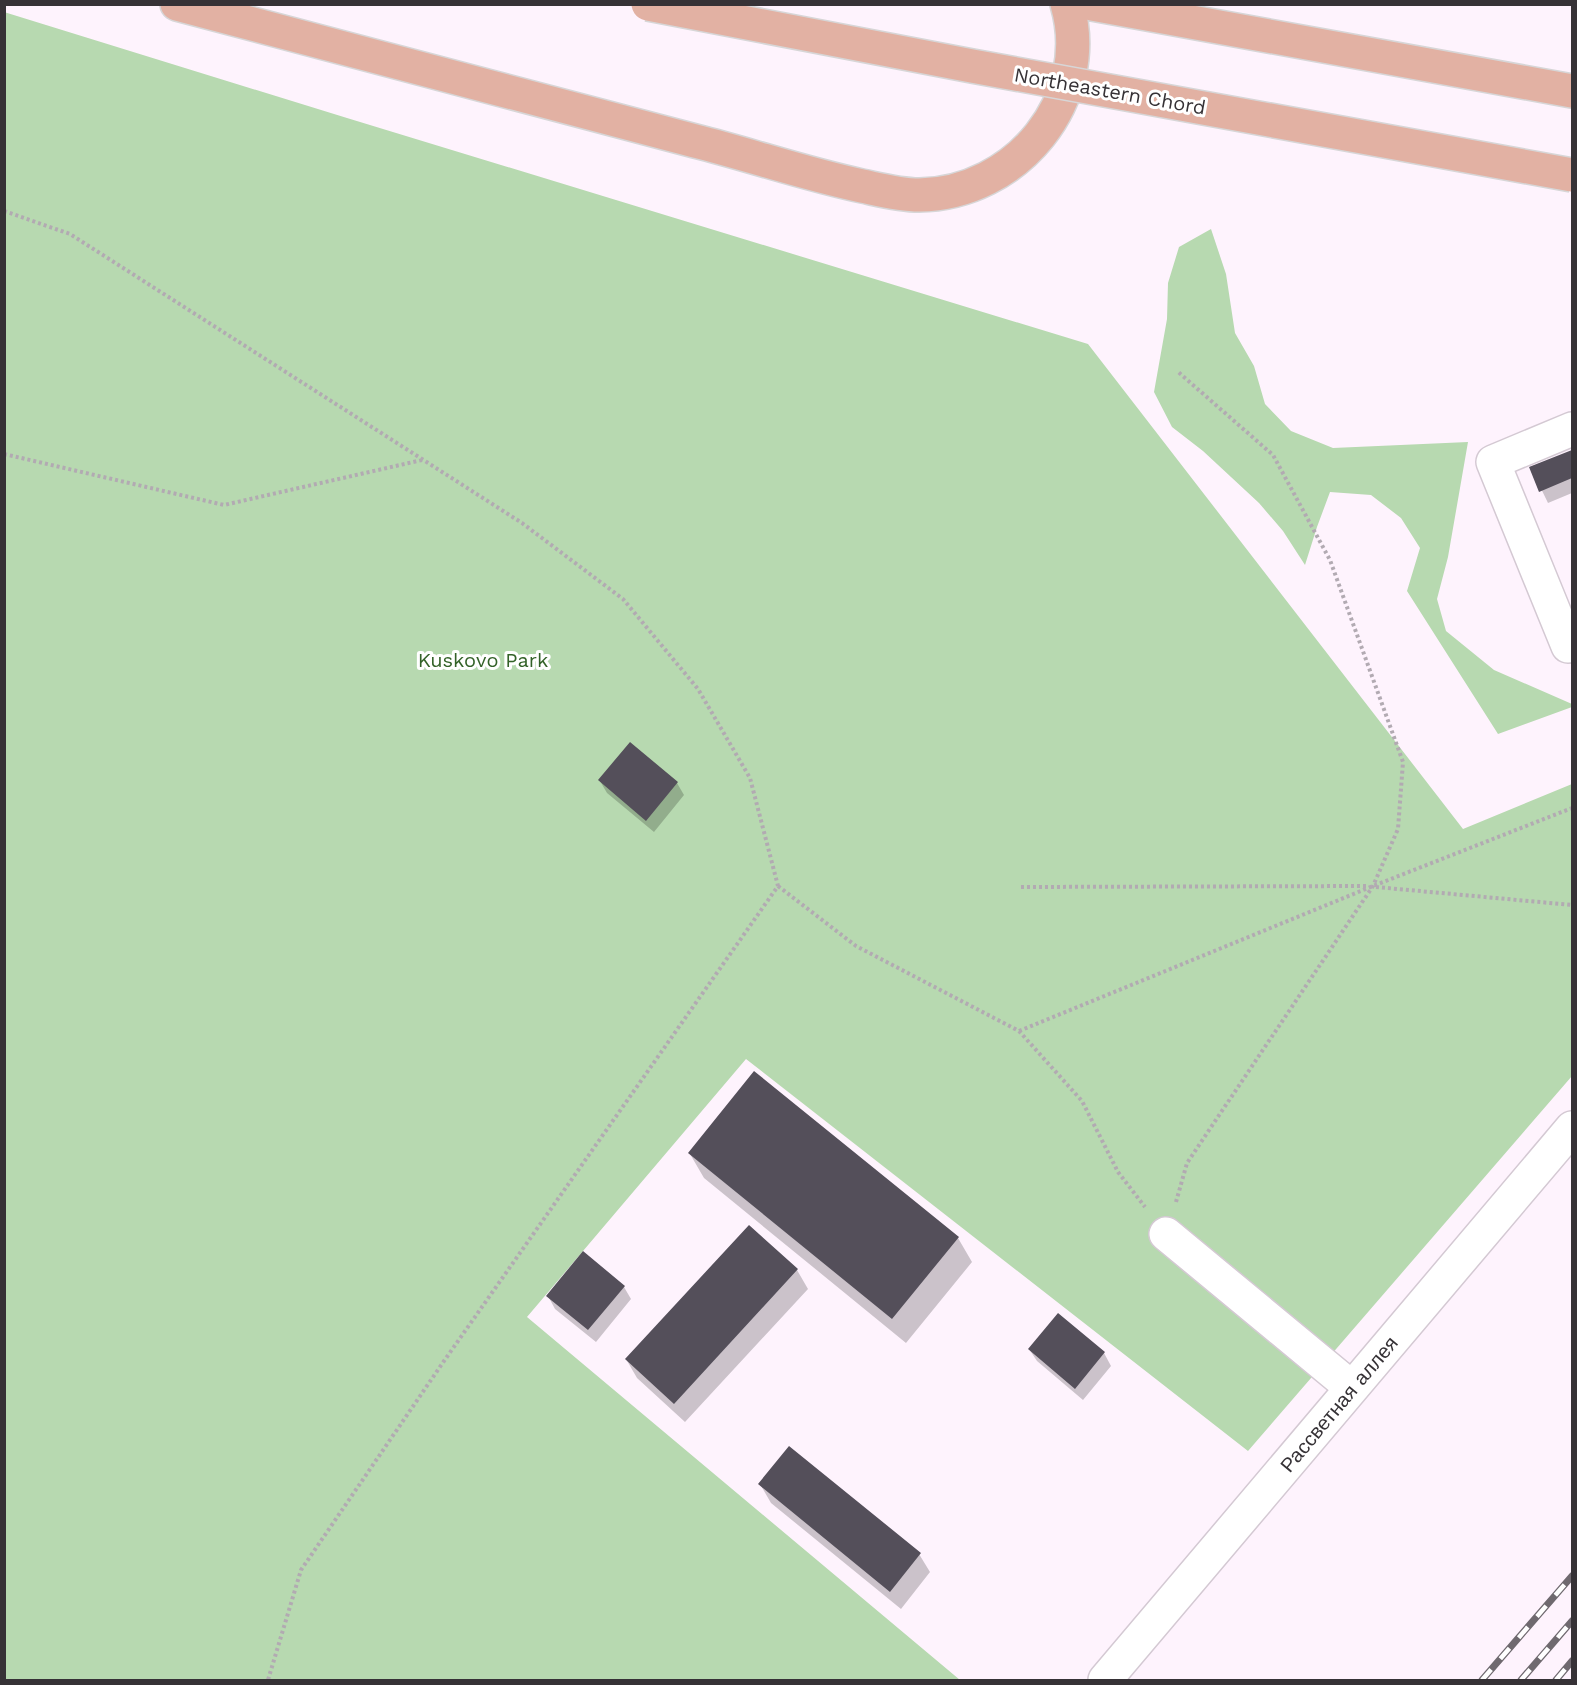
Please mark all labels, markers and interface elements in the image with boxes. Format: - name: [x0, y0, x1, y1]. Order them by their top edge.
- street label: Northeastern Chord: [1012, 62, 1208, 120]
- park label: Kuskovo Park: [418, 648, 548, 672]
- street label: Рассветная аллея: [1275, 1331, 1403, 1477]

